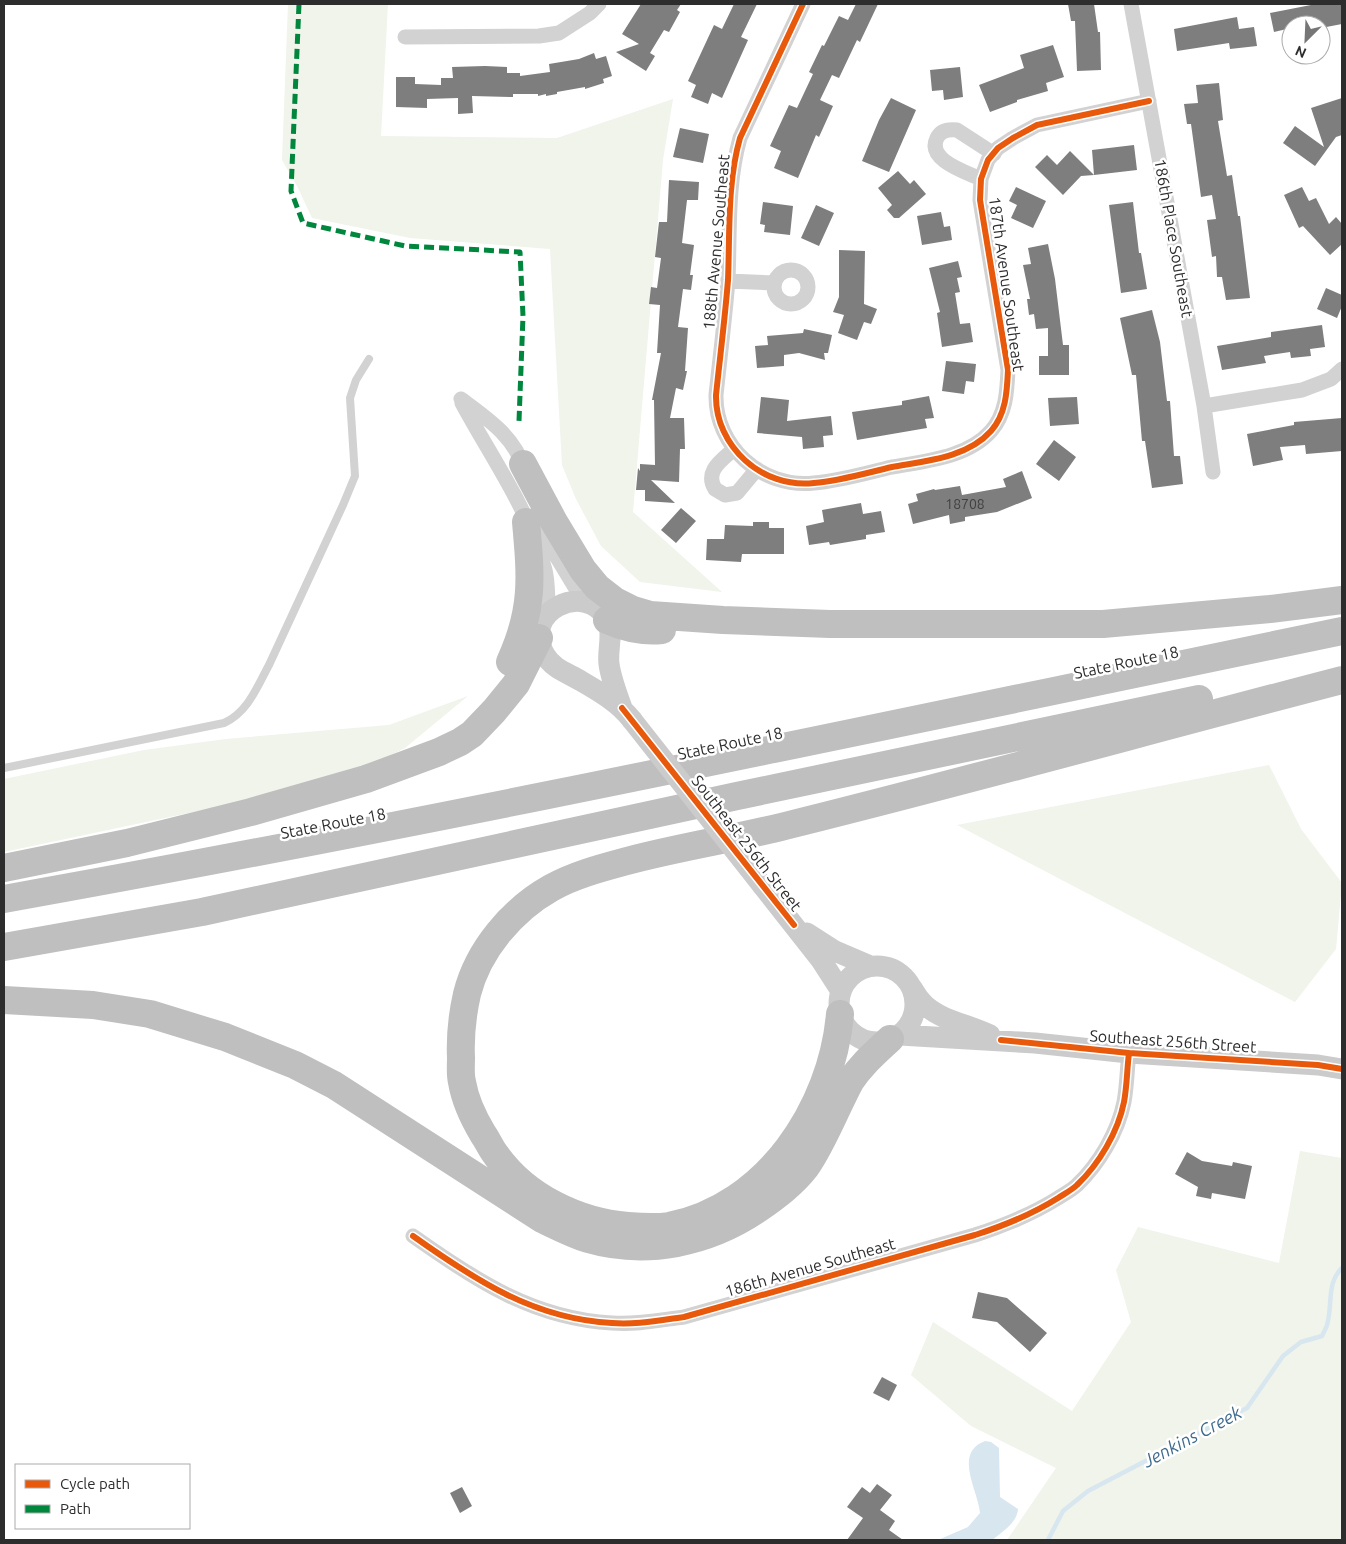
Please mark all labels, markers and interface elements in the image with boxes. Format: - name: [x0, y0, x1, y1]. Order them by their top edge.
- north arrow: [1281, 15, 1331, 65]
- text: N: [1293, 42, 1309, 61]
- street label: 188th Avenue Southeast: [699, 153, 733, 331]
- street label: 186th Place Southeast: [1151, 157, 1197, 319]
- street label: 187th Avenue Southeast: [986, 195, 1028, 373]
- house number: 18708: [945, 496, 985, 512]
- street label: State Route 18: [1072, 642, 1180, 682]
- street label: State Route 18: [676, 723, 784, 763]
- street label: Southeast 256th Street: [688, 772, 806, 915]
- street label: State Route 18: [279, 804, 387, 842]
- street label: Southeast 256th Street: [1089, 1026, 1258, 1056]
- street label: 186th Avenue Southeast: [723, 1234, 898, 1300]
- water label: Jenkins Creek: [1138, 1401, 1245, 1471]
- legend: [15, 1464, 190, 1529]
- text: Cycle path: [60, 1475, 130, 1492]
- text: Path: [60, 1500, 91, 1517]

